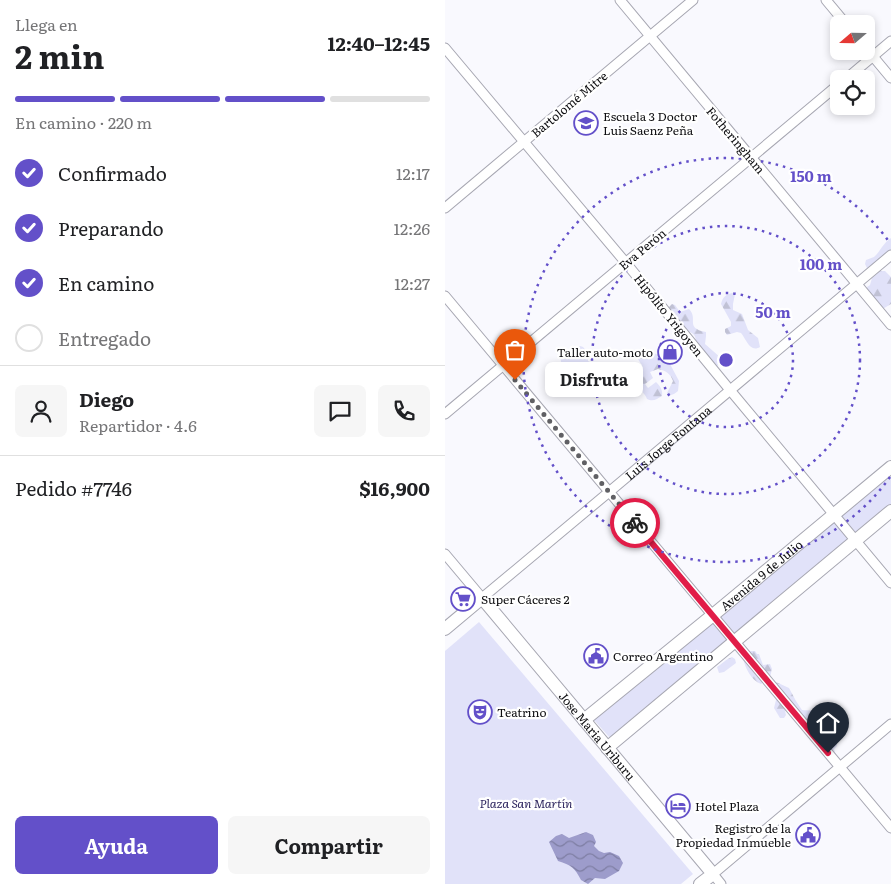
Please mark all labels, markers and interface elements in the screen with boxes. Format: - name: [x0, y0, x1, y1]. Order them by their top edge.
- text: Llega en: [15, 12, 78, 36]
- north arrow: [830, 15, 875, 60]
- map controls: [830, 15, 875, 115]
- text: 12:40–12:45: [328, 29, 430, 57]
- text: 2 min: [15, 31, 104, 79]
- street label: Bartolomé Mitre: [527, 67, 611, 141]
- button: locate: [830, 70, 875, 115]
- street label: Fotheringham: [703, 103, 770, 178]
- place label: Escuela 3 Doctor Luis Saenz Peña: [603, 107, 697, 139]
- text: En camino · 220 m: [15, 110, 152, 134]
- school or university icon: Escuela 3 Doctor Luis Saenz Peña: [573, 110, 599, 136]
- icon: check: [15, 159, 43, 187]
- text: Confirmado: [58, 159, 167, 187]
- text: 12:17: [396, 161, 430, 185]
- text: 150 m: [790, 164, 832, 187]
- icon: check: [15, 214, 43, 242]
- text: Preparando: [58, 214, 164, 242]
- text: 12:26: [394, 216, 430, 240]
- street label: Eva Perón: [614, 224, 670, 274]
- text: 100 m: [800, 252, 842, 275]
- icon: check: [15, 269, 43, 297]
- text: En camino: [58, 269, 154, 297]
- street label: Hipólito Yrigoyen: [630, 270, 708, 360]
- text: 12:27: [394, 271, 430, 295]
- text: 50 m: [755, 300, 791, 323]
- text: Entregado: [58, 324, 151, 352]
- pin: [494, 329, 536, 380]
- icon: bag: [501, 336, 529, 364]
- shop icon: Taller auto-moto: [657, 339, 683, 365]
- place label: Taller auto-moto: [557, 343, 653, 361]
- centre of rings: [717, 351, 735, 369]
- callout: Disfruta: [545, 362, 643, 398]
- text: Disfruta: [560, 367, 628, 391]
- button: person: [15, 385, 67, 437]
- text: Diego: [79, 385, 134, 413]
- button: chat: [314, 385, 366, 437]
- button: phone: [378, 385, 430, 437]
- street label: Luis Jorge Fontana: [621, 401, 715, 484]
- text: Repartidor · 4.6: [79, 413, 197, 437]
- text: Pedido #7746: [15, 474, 132, 502]
- text: $16,900: [359, 474, 430, 502]
- courier: [610, 498, 660, 548]
- icon: bike: [621, 509, 649, 537]
- street label: Avenida 9 de Julio: [716, 535, 806, 615]
- supermarket icon: Super Cáceres 2: [450, 586, 476, 612]
- place label: Super Cáceres 2: [481, 590, 569, 608]
- public building icon: Correo Argentino: [583, 643, 609, 669]
- place label: Correo Argentino: [613, 647, 713, 665]
- street label: Jose Maria Uriburu: [555, 688, 640, 784]
- theatre icon: Teatrino: [467, 699, 493, 725]
- pin: [807, 702, 849, 753]
- place label: Teatrino: [497, 703, 547, 721]
- icon: home: [814, 709, 842, 737]
- hotel icon: Hotel Plaza: [665, 793, 691, 819]
- park label: Plaza San Martín: [479, 794, 573, 812]
- place label: Hotel Plaza: [695, 797, 760, 815]
- button: Ayuda: [15, 816, 218, 874]
- button: Compartir: [228, 816, 430, 874]
- place label: Registro de la Propiedad Inmueble: [675, 819, 792, 851]
- public building icon: Registro de la Propiedad Inmueble: [795, 822, 821, 848]

